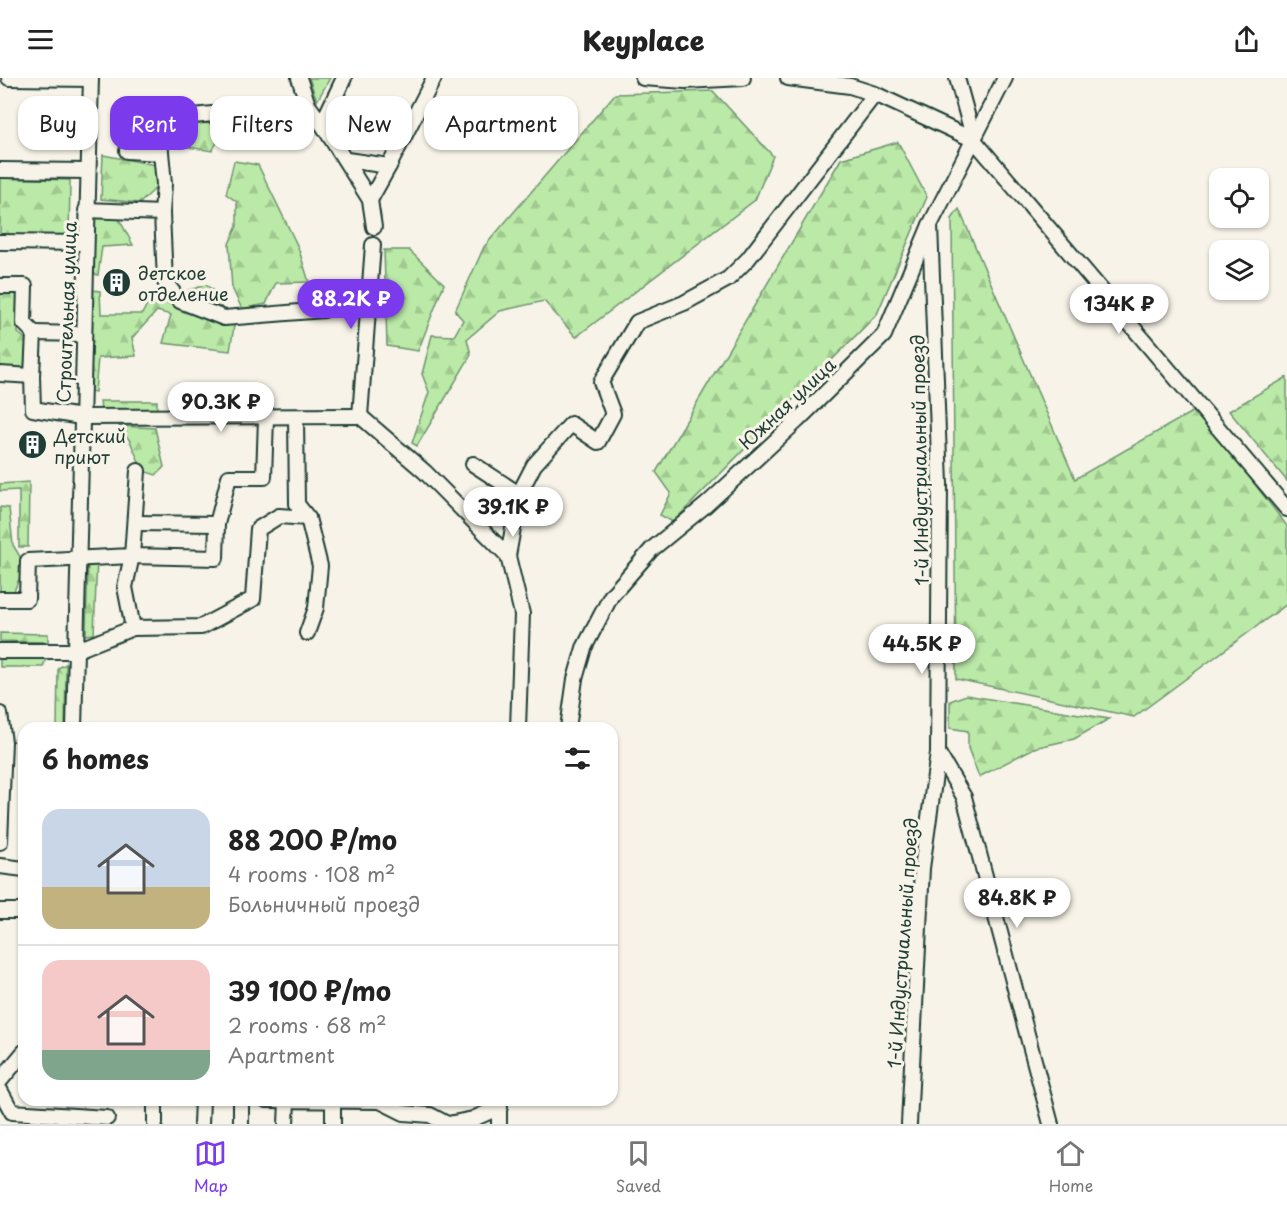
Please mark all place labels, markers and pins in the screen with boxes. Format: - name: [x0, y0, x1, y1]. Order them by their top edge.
- place label: детское отделение: [138, 259, 229, 307]
- building icon: детское отделение: [101, 266, 133, 298]
- pin: 88.2K ₽: [296, 279, 406, 330]
- pin: 134K ₽: [1070, 284, 1168, 335]
- pin: 90.3K ₽: [166, 382, 276, 433]
- place label: Детский приют: [53, 422, 126, 470]
- building icon: Детский приют: [17, 429, 49, 461]
- pin: 39.1K ₽: [458, 487, 568, 538]
- pin: 44.5K ₽: [867, 624, 977, 675]
- pin: 84.8K ₽: [962, 878, 1072, 929]

